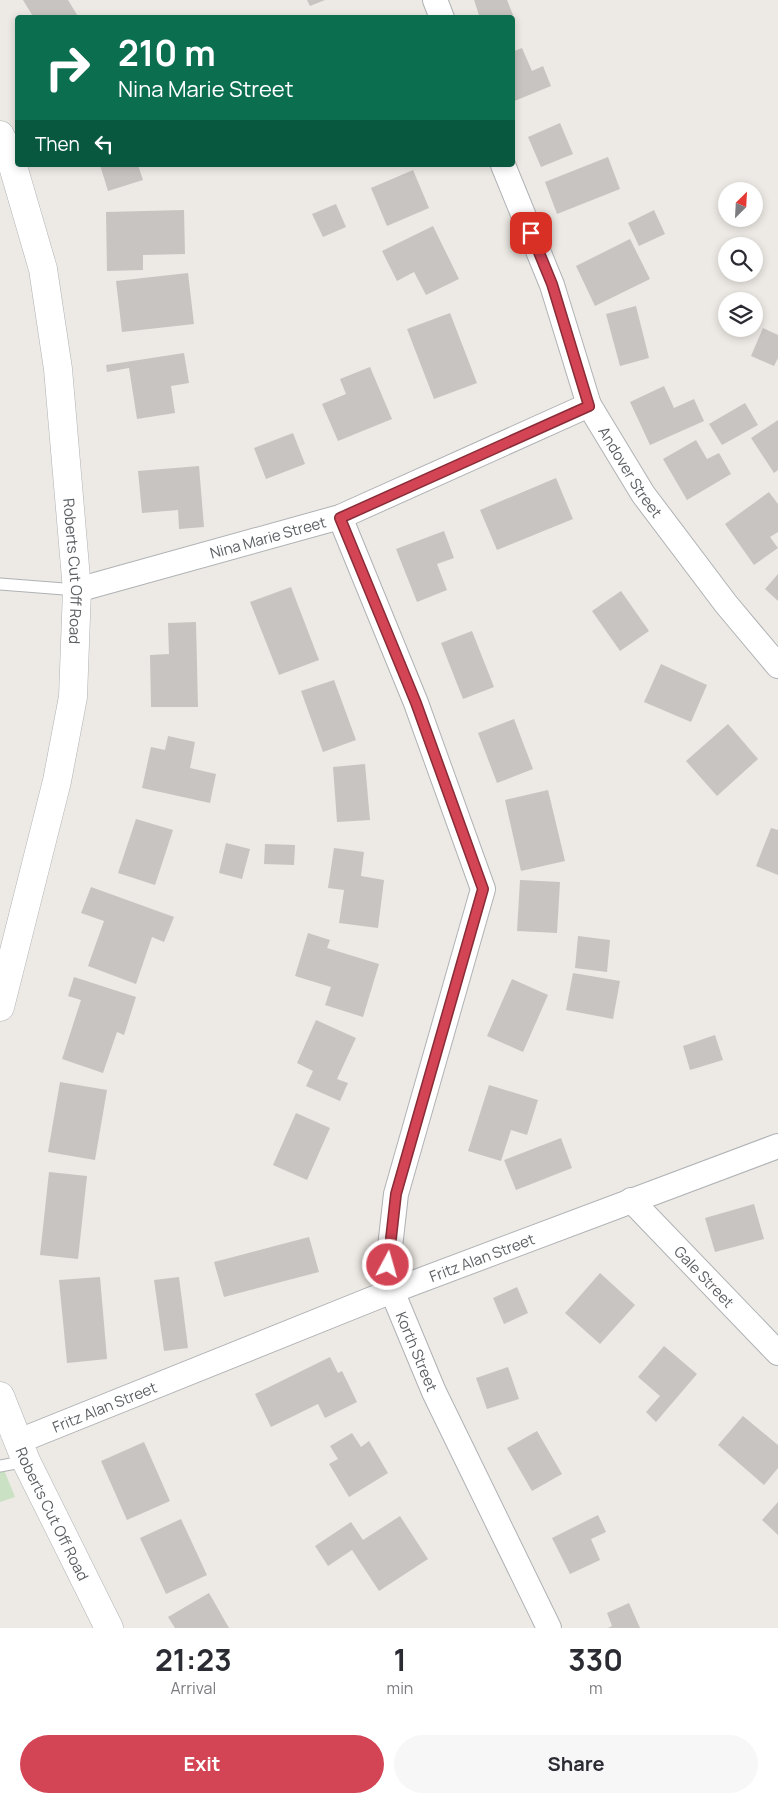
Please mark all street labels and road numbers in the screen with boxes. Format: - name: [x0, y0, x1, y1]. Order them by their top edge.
- street label: Andover Street: [594, 422, 668, 522]
- street label: Roberts Cut Off Road: [59, 497, 88, 645]
- street label: Nina Marie Street: [207, 511, 328, 563]
- street label: Fritz Alan Street: [426, 1228, 537, 1287]
- street label: Gale Street: [670, 1241, 739, 1312]
- street label: Korth Street: [391, 1308, 443, 1395]
- street label: Fritz Alan Street: [49, 1376, 160, 1437]
- street label: Roberts Cut Off Road: [11, 1444, 94, 1584]

